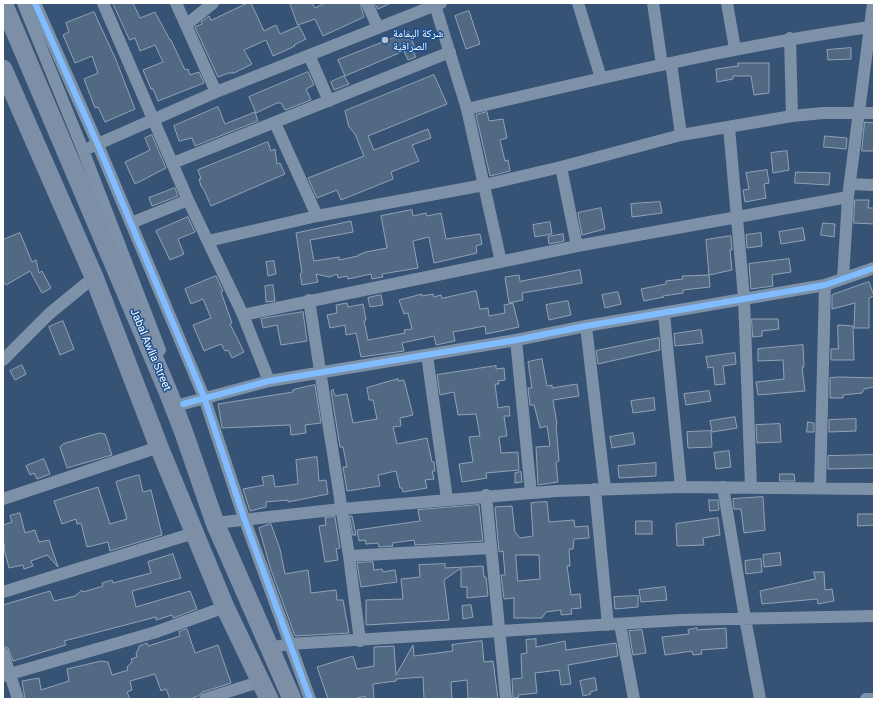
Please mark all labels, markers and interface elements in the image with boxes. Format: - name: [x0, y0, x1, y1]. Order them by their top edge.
- place label: شركة اليمامة الصرافية: [393, 27, 443, 53]
- marker: شركة اليمامة الصرافية: [380, 35, 390, 45]
- street label: Jabal Awlia Street: [127, 307, 173, 393]

